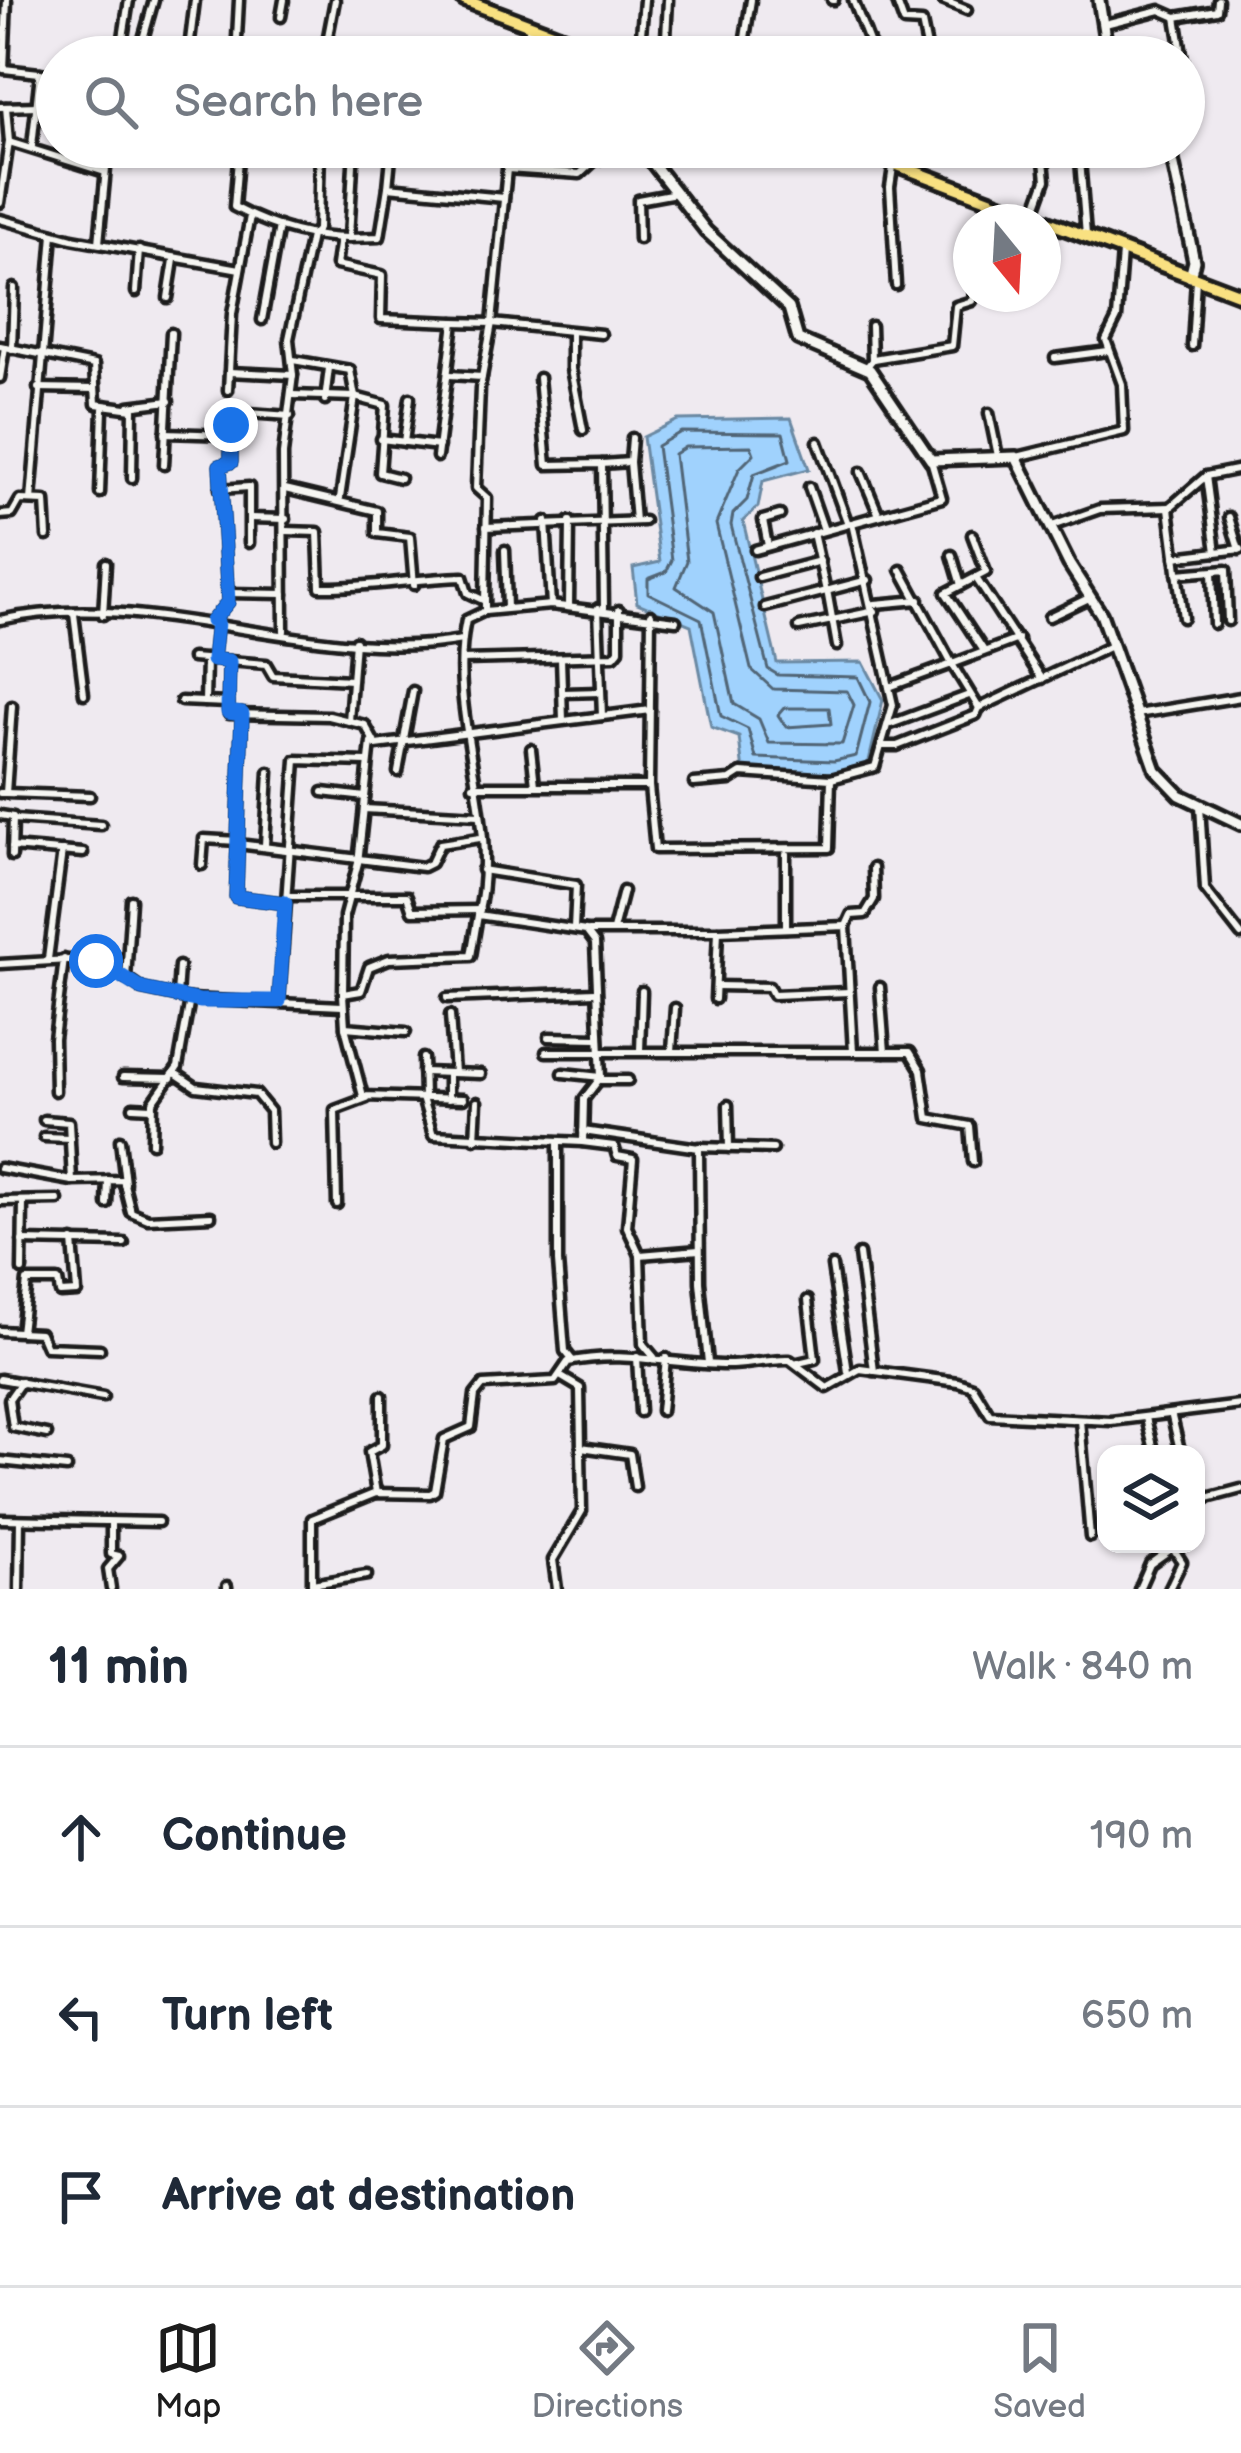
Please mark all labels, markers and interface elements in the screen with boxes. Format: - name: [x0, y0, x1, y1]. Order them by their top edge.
- search box: [36, 36, 1205, 168]
- icon: search: [78, 69, 144, 135]
- text: Search here: [174, 75, 423, 130]
- north arrow: [953, 204, 1061, 312]
- route end: [204, 398, 258, 452]
- route start: [69, 934, 123, 988]
- map controls: [1097, 1445, 1205, 1553]
- button: layers: [1097, 1445, 1205, 1553]
- text: 11 min: [48, 1637, 189, 1698]
- text: Walk · 840 m: [972, 1644, 1193, 1691]
- icon: ahead: [48, 1804, 114, 1870]
- text: Continue: [162, 1809, 347, 1864]
- text: 190 m: [1090, 1813, 1193, 1860]
- icon: left: [48, 1984, 114, 2050]
- text: Turn left: [162, 1989, 333, 2044]
- text: 650 m: [1081, 1993, 1193, 2040]
- icon: arrive: [48, 2164, 114, 2230]
- text: Arrive at destination: [162, 2169, 575, 2224]
- tab: Map: [155, 2315, 221, 2427]
- tab: Directions: [532, 2315, 683, 2427]
- tab: Saved: [993, 2315, 1086, 2427]

